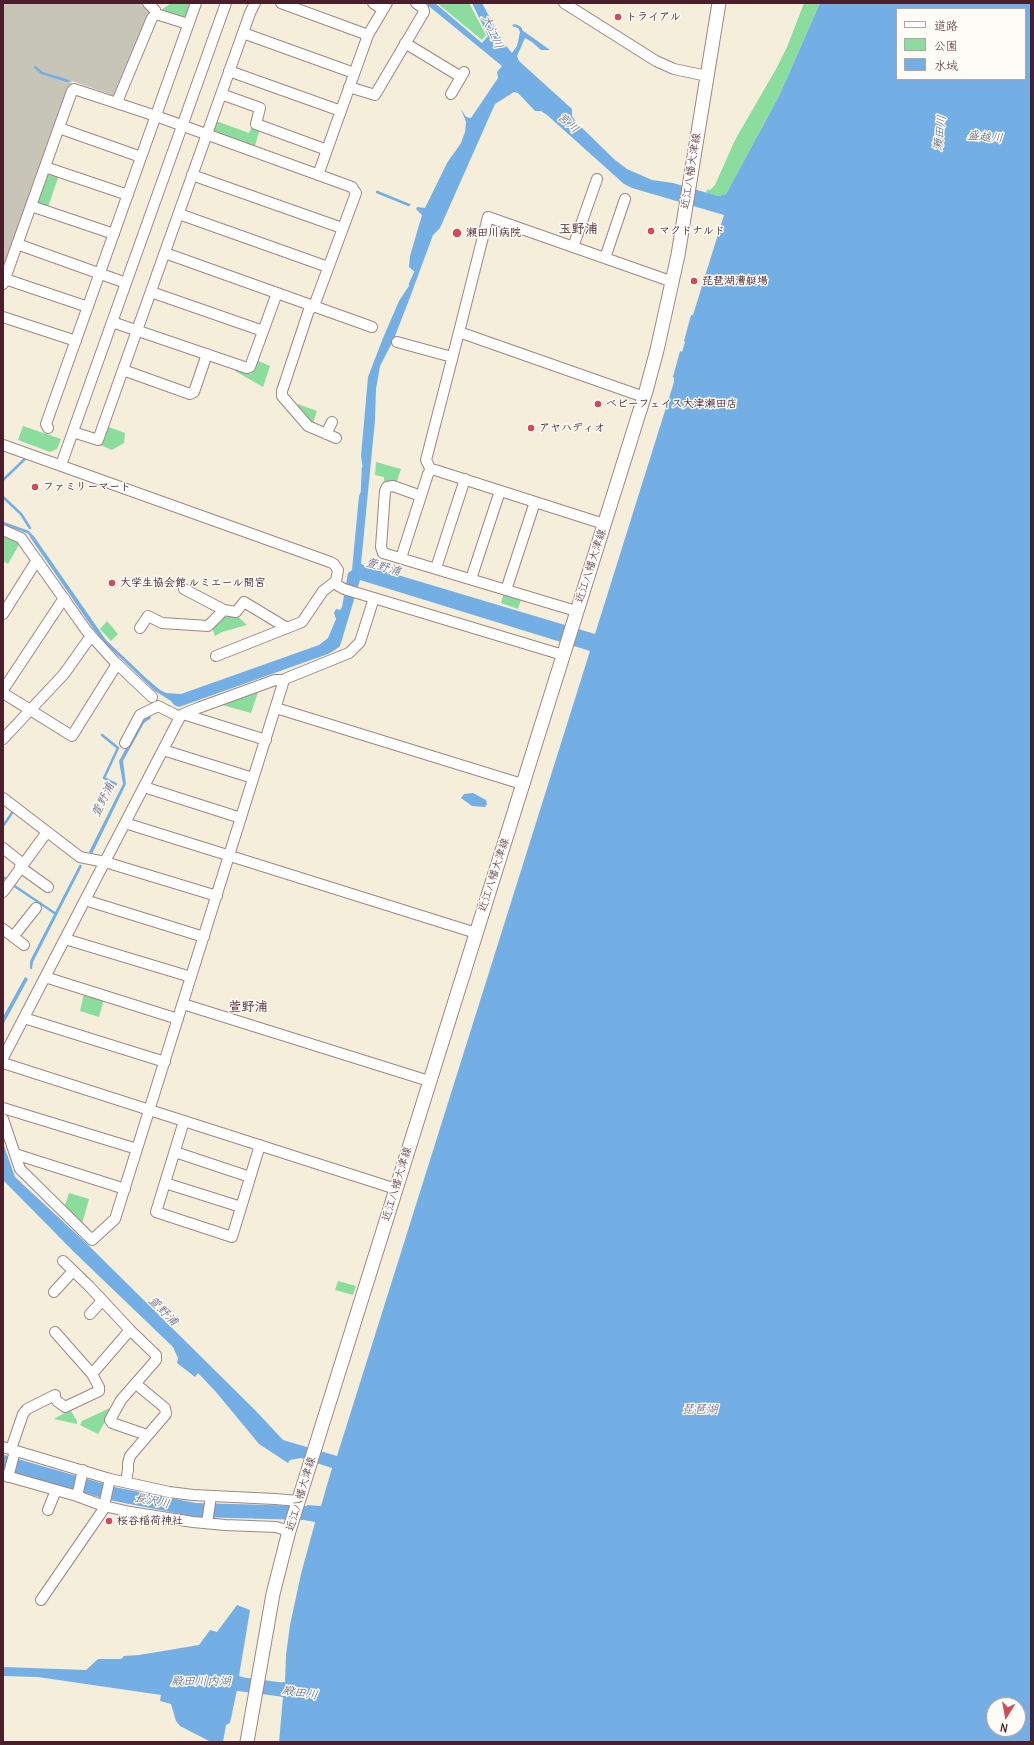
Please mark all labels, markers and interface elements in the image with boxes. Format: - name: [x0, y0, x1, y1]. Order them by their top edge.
- legend: [896, 8, 1026, 80]
- place label: トライアル: [626, 10, 681, 24]
- marker: トライアル: [613, 12, 623, 22]
- water label: 大江川: [478, 13, 506, 51]
- text: 道路: [934, 18, 958, 33]
- text: 公園: [934, 38, 958, 53]
- text: 水域: [934, 58, 958, 73]
- water label: 宮川: [554, 110, 582, 136]
- water label: 瀬田川: [931, 114, 949, 152]
- water label: 盛越川: [966, 128, 1004, 146]
- street label: 近江八幡大津線: [678, 132, 704, 210]
- district label: 玉野浦: [559, 221, 597, 237]
- place label: マクドナルド: [659, 224, 725, 238]
- place label: 瀬田川病院: [466, 226, 521, 240]
- marker: マクドナルド: [646, 226, 656, 236]
- marker: 瀬田川病院: [451, 227, 463, 239]
- place label: 琵琶湖漕艇場: [702, 274, 768, 288]
- marker: 琵琶湖漕艇場: [689, 276, 699, 286]
- place label: ベビーフェイス大津瀬田店: [606, 397, 738, 411]
- marker: ベビーフェイス大津瀬田店: [593, 399, 603, 409]
- place label: アヤハディオ: [539, 421, 605, 435]
- marker: アヤハディオ: [526, 423, 536, 433]
- place label: ファミリーマート: [43, 480, 131, 494]
- marker: ファミリーマート: [30, 482, 40, 492]
- street label: 近江八幡大津線: [573, 527, 609, 605]
- water label: 萱野浦: [364, 555, 402, 579]
- place label: 大学生協会館 ルミエール間宮: [120, 576, 265, 590]
- marker: 大学生協会館 ルミエール間宮: [107, 578, 117, 588]
- water label: 萱野浦: [89, 781, 117, 819]
- street label: 近江八幡大津線: [476, 836, 512, 914]
- district label: 萱野浦: [229, 999, 267, 1015]
- street label: 近江八幡大津線: [379, 1145, 415, 1223]
- water label: 萱野浦: [145, 1293, 181, 1329]
- water label: 琵琶湖: [682, 1403, 718, 1417]
- street label: 近江八幡大津線: [283, 1455, 319, 1533]
- water label: 長沢川: [133, 1490, 171, 1512]
- place label: 桜谷稲荷神社: [117, 1514, 183, 1528]
- marker: 桜谷稲荷神社: [104, 1516, 114, 1526]
- water label: 殿田川内湖: [171, 1675, 231, 1689]
- water label: 殿田川: [281, 1683, 319, 1703]
- north arrow: [986, 1697, 1026, 1737]
- text: N: [999, 1720, 1009, 1735]

